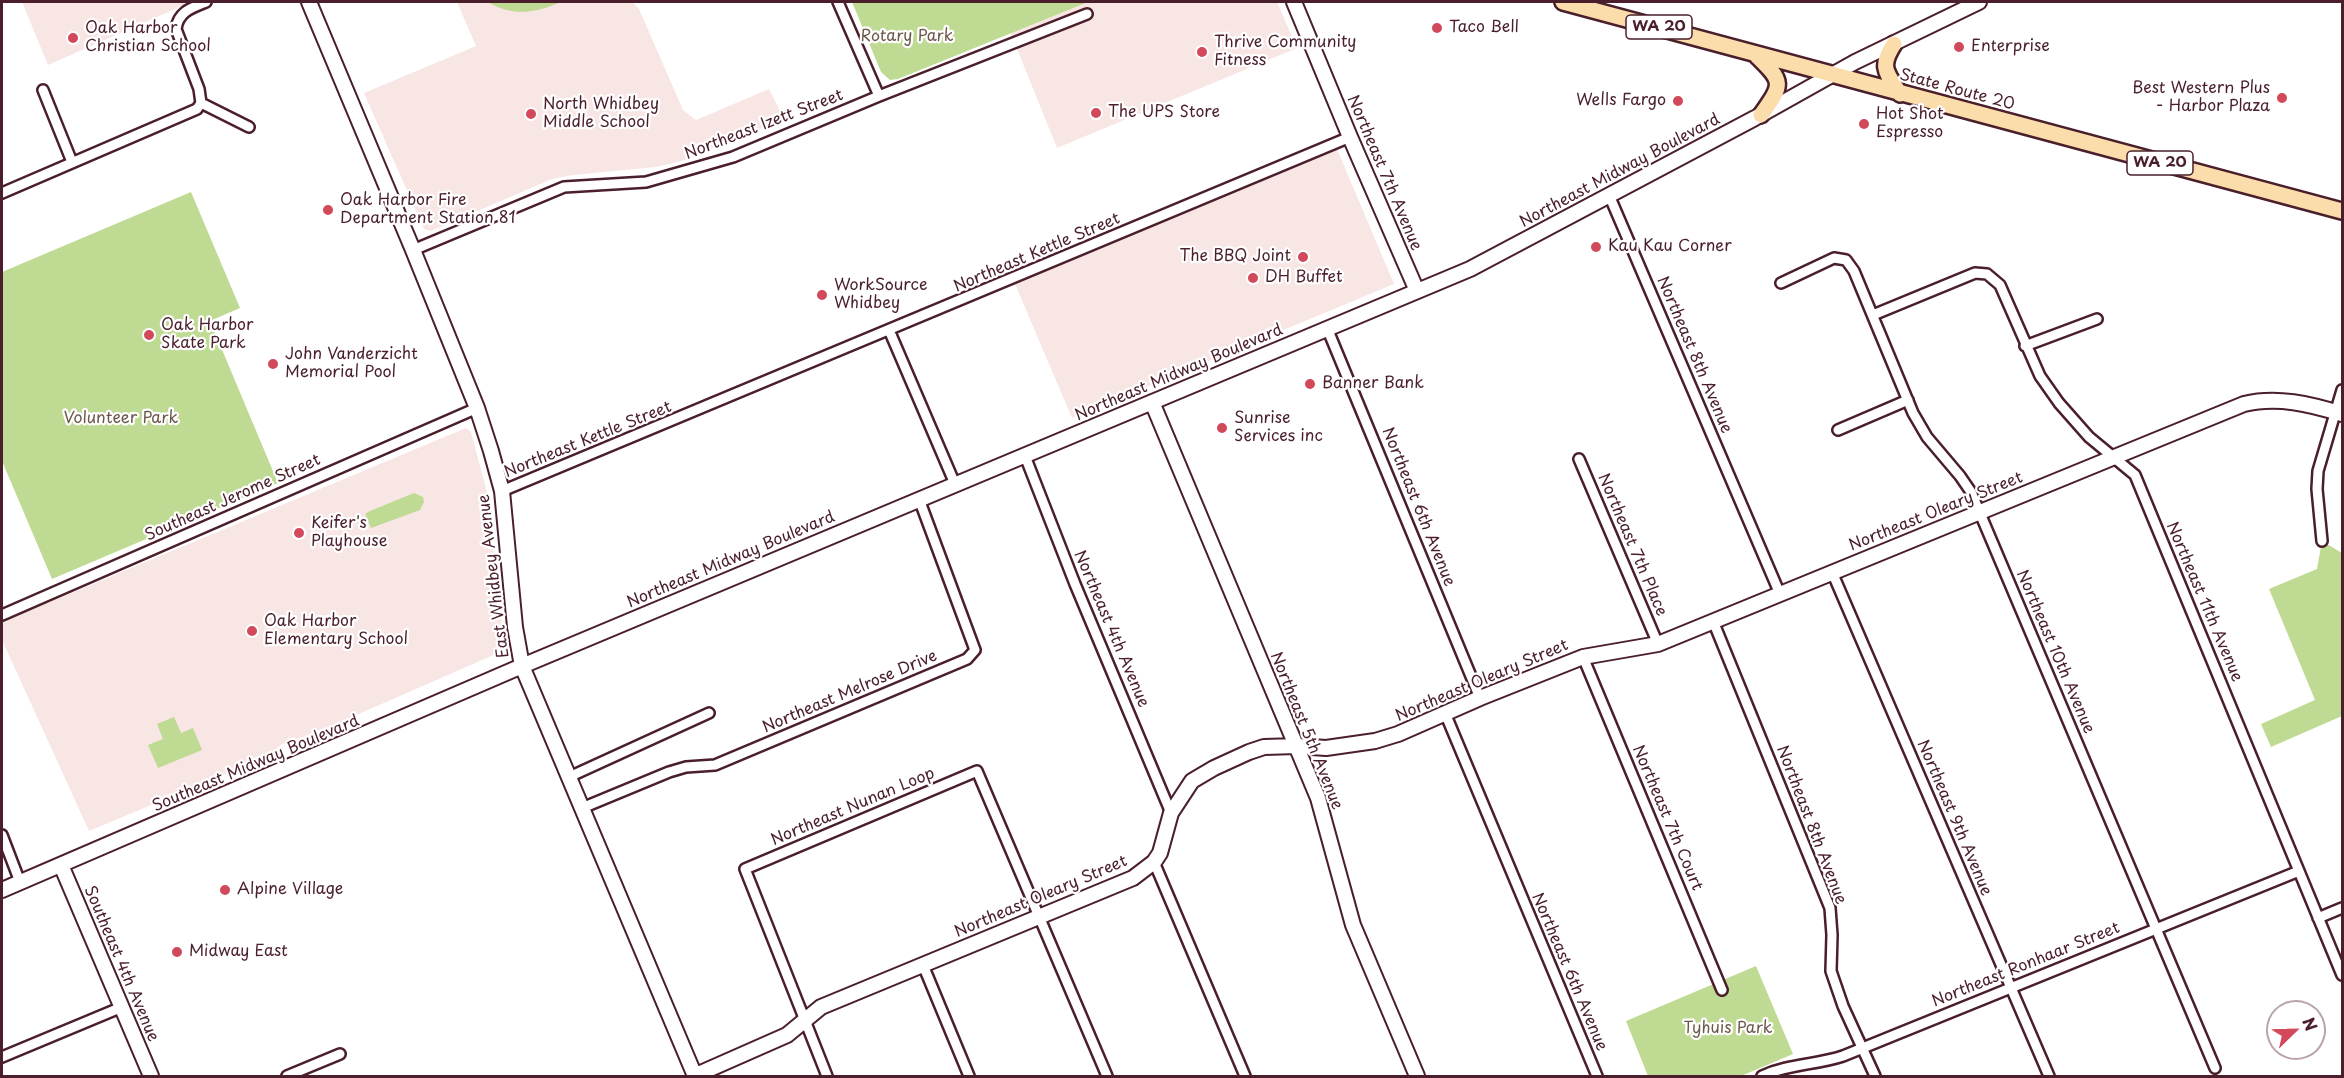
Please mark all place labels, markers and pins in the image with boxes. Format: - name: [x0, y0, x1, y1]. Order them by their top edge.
- place label: Taco Bell: [1449, 18, 1519, 38]
- place label: Oak Harbor Christian School: [85, 19, 211, 57]
- marker: Taco Bell: [1430, 21, 1444, 35]
- marker: Oak Harbor Christian School: [66, 31, 80, 45]
- place label: Thrive Community Fitness: [1214, 33, 1357, 71]
- place label: Enterprise: [1971, 37, 2050, 57]
- marker: Enterprise: [1952, 40, 1966, 54]
- marker: Thrive Community Fitness: [1195, 45, 1209, 59]
- place label: Best Western Plus - Harbor Plaza: [2132, 79, 2270, 117]
- place label: Wells Fargo: [1576, 91, 1666, 111]
- marker: Best Western Plus - Harbor Plaza: [2275, 91, 2289, 105]
- marker: Wells Fargo: [1671, 94, 1685, 108]
- place label: North Whidbey Middle School: [543, 95, 659, 133]
- place label: The UPS Store: [1108, 103, 1220, 123]
- place label: Hot Shot Espresso: [1876, 105, 1943, 143]
- marker: The UPS Store: [1089, 106, 1103, 120]
- marker: North Whidbey Middle School: [524, 107, 538, 121]
- marker: Hot Shot Espresso: [1857, 117, 1871, 131]
- place label: Oak Harbor Fire Department Station 81: [340, 191, 516, 229]
- marker: Oak Harbor Fire Department Station 81: [321, 203, 335, 217]
- place label: Kau Kau Corner: [1608, 237, 1732, 257]
- marker: Kau Kau Corner: [1589, 240, 1603, 254]
- place label: The BBQ Joint: [1179, 247, 1291, 267]
- marker: The BBQ Joint: [1296, 250, 1310, 264]
- place label: DH Buffet: [1265, 268, 1343, 288]
- marker: DH Buffet: [1246, 271, 1260, 285]
- place label: WorkSource Whidbey: [834, 276, 927, 314]
- marker: WorkSource Whidbey: [815, 288, 829, 302]
- place label: Oak Harbor Skate Park: [161, 316, 253, 354]
- marker: Oak Harbor Skate Park: [142, 328, 156, 342]
- place label: John Vanderzicht Memorial Pool: [285, 345, 418, 383]
- marker: John Vanderzicht Memorial Pool: [266, 357, 280, 371]
- place label: Banner Bank: [1322, 374, 1424, 394]
- marker: Banner Bank: [1303, 377, 1317, 391]
- place label: Sunrise Services inc: [1234, 409, 1323, 447]
- marker: Sunrise Services inc: [1215, 421, 1229, 435]
- place label: Keifer's Playhouse: [311, 514, 387, 552]
- marker: Keifer's Playhouse: [292, 526, 306, 540]
- place label: Oak Harbor Elementary School: [264, 612, 408, 650]
- marker: Oak Harbor Elementary School: [245, 624, 259, 638]
- place label: Alpine Village: [237, 880, 343, 900]
- marker: Alpine Village: [218, 883, 232, 897]
- place label: Midway East: [189, 942, 288, 962]
- marker: Midway East: [170, 945, 184, 959]

